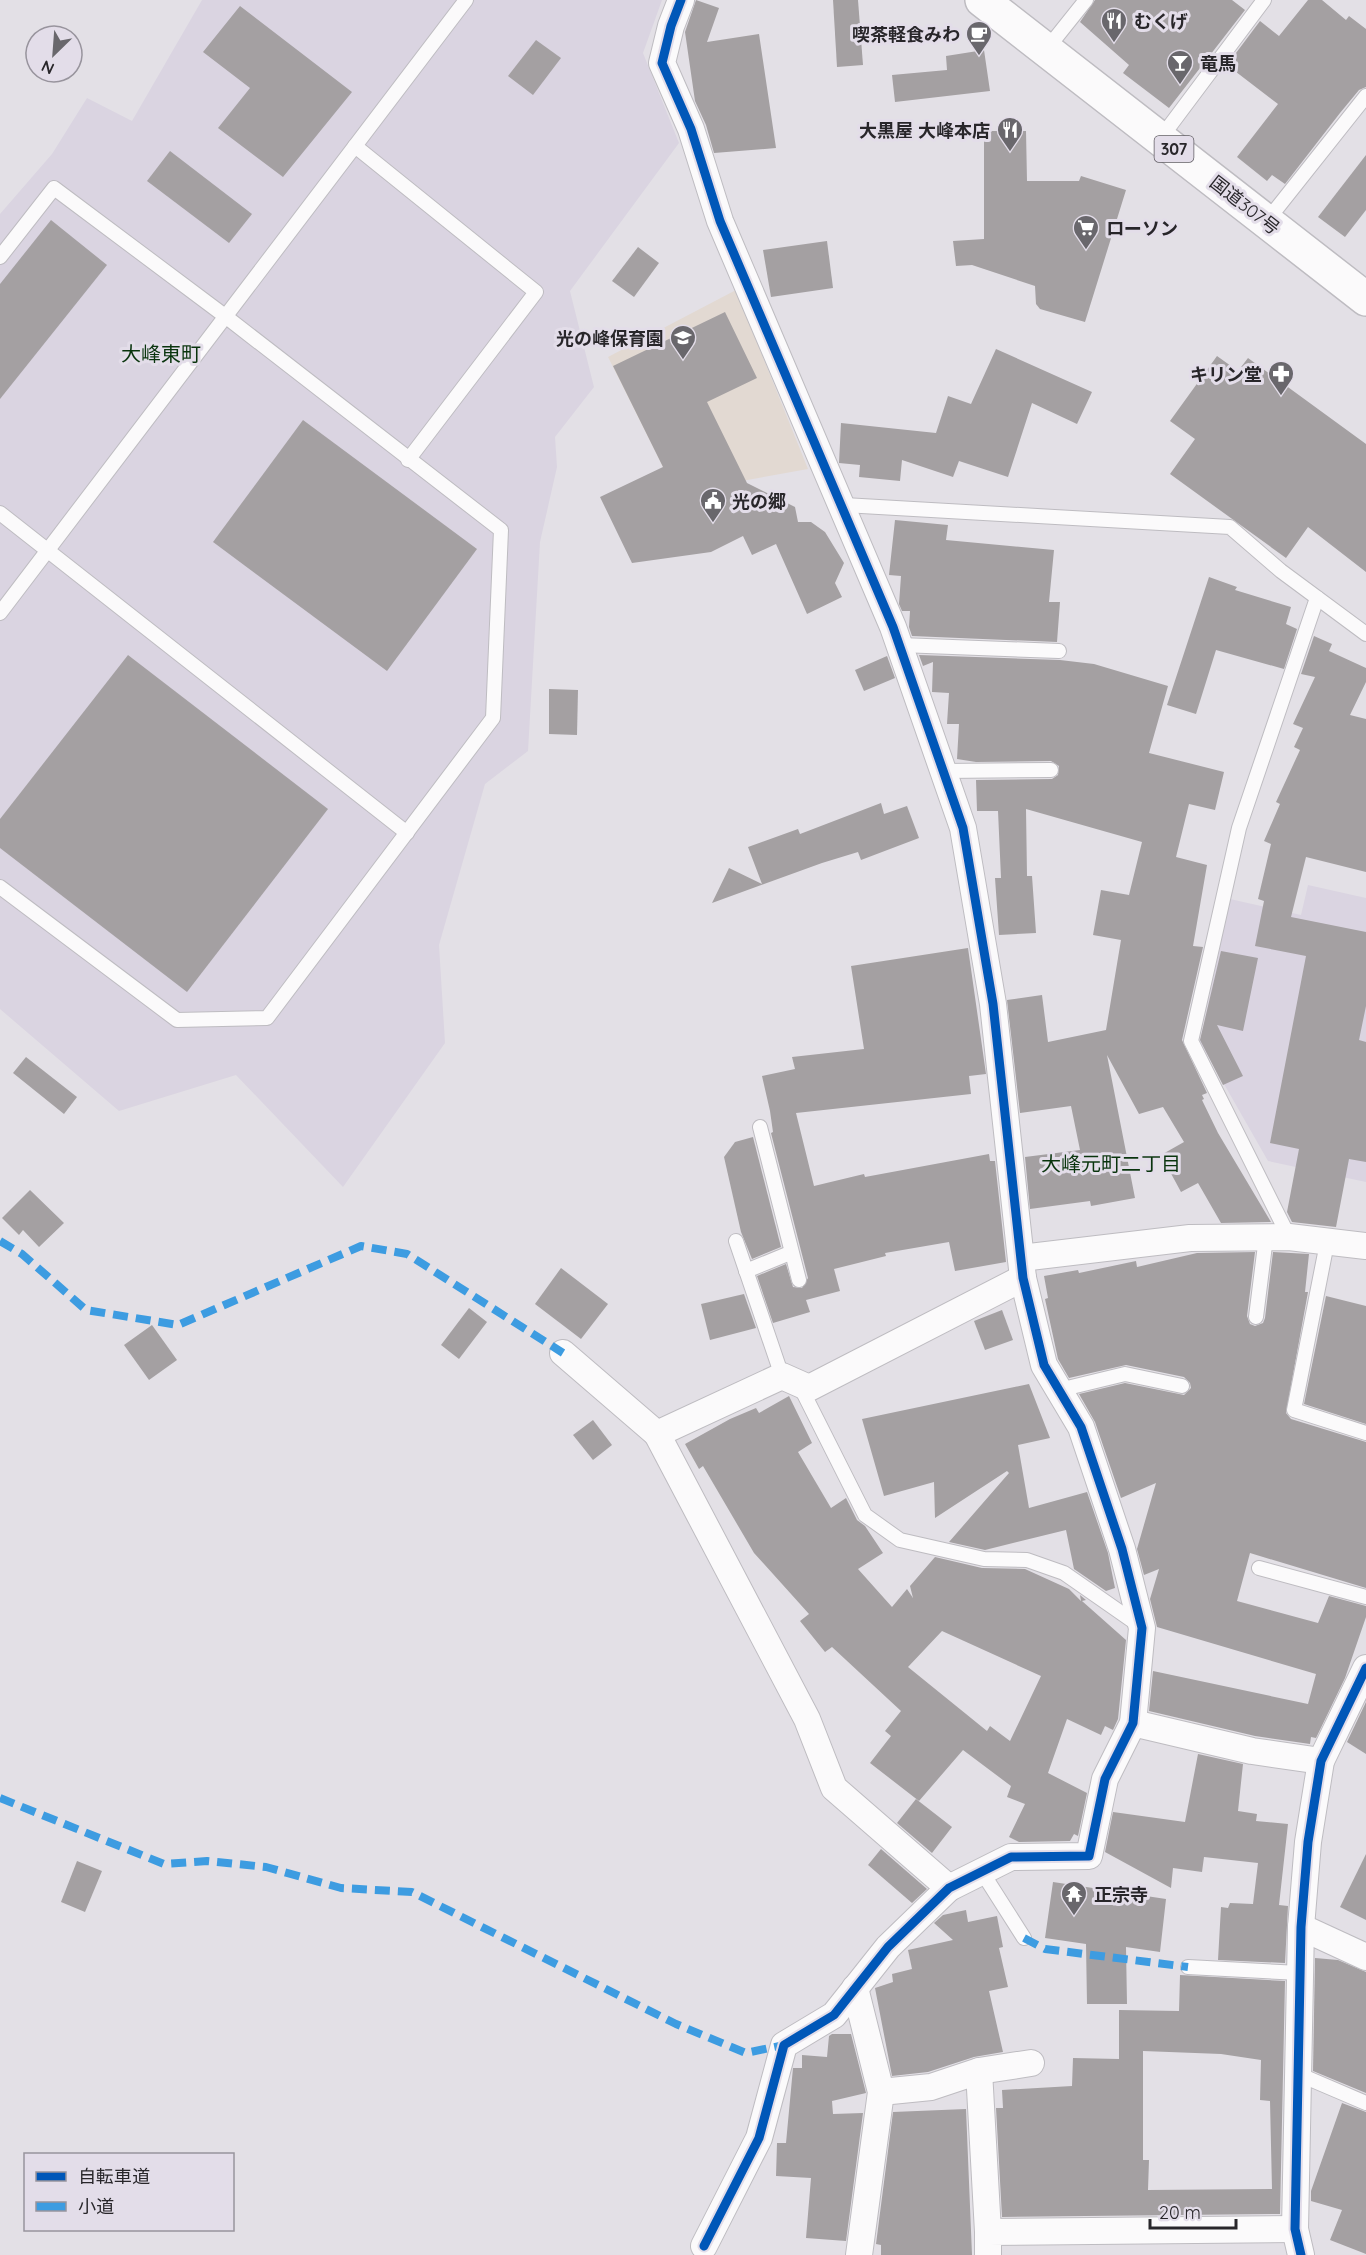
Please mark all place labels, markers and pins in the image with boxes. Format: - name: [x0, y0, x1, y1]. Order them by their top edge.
- restaurant icon: むくげ: [1099, 6, 1129, 44]
- place label: むくげ: [1134, 10, 1188, 33]
- cafe icon: 喫茶軽食みわ: [964, 19, 994, 57]
- place label: 喫茶軽食みわ: [852, 23, 960, 46]
- bar icon: 竜馬: [1165, 48, 1195, 86]
- place label: 竜馬: [1200, 52, 1236, 75]
- restaurant icon: 大黒屋 大峰本店: [995, 115, 1025, 153]
- place label: 大黒屋 大峰本店: [859, 119, 990, 142]
- supermarket icon: ローソン: [1071, 213, 1101, 251]
- place label: ローソン: [1106, 217, 1178, 240]
- school or university icon: 光の峰保育園: [668, 323, 698, 361]
- place label: 光の峰保育園: [556, 327, 664, 350]
- pharmacy icon: キリン堂: [1266, 359, 1296, 397]
- place label: キリン堂: [1190, 363, 1262, 386]
- public building icon: 光の郷: [698, 486, 728, 524]
- place label: 光の郷: [732, 490, 786, 513]
- temple icon: 正宗寺: [1059, 1879, 1089, 1917]
- place label: 正宗寺: [1094, 1883, 1148, 1906]

